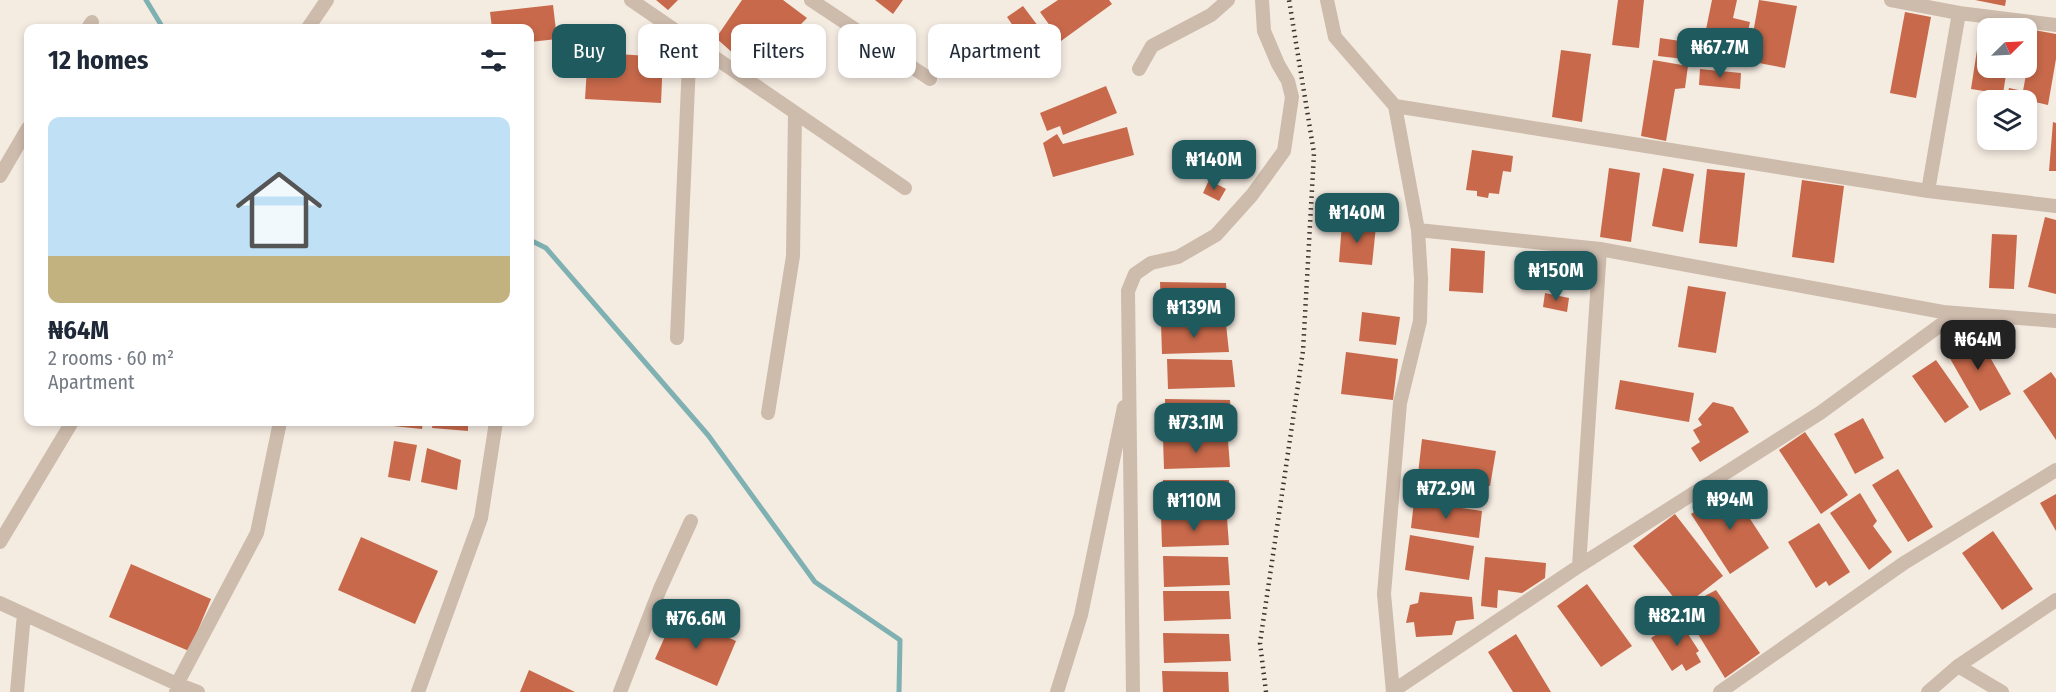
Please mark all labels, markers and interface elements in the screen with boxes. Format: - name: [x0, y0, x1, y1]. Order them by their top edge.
- north arrow: [1977, 18, 2037, 78]
- map controls: [1977, 18, 2037, 150]
- chip: Buy: [552, 24, 626, 78]
- chip: Rent: [638, 24, 719, 78]
- chip: Filters: [731, 24, 826, 78]
- chip: New: [838, 24, 916, 78]
- chip: Apartment: [928, 24, 1061, 78]
- pin: ₦67.7M: [1671, 28, 1769, 79]
- text: ₦67.7M: [1691, 35, 1749, 59]
- icon: filters: [477, 44, 510, 77]
- text: 12 homes: [48, 45, 148, 76]
- button: layers: [1977, 90, 2037, 150]
- pin: ₦140M: [1172, 140, 1256, 191]
- text: ₦140M: [1186, 147, 1242, 171]
- icon: home: [225, 156, 333, 264]
- pin: ₦140M: [1315, 193, 1399, 244]
- text: ₦140M: [1329, 200, 1385, 224]
- pin: ₦150M: [1514, 251, 1598, 302]
- text: ₦150M: [1528, 258, 1584, 282]
- pin: ₦139M: [1152, 288, 1236, 339]
- text: ₦139M: [1167, 295, 1221, 319]
- text: ₦64M: [48, 315, 109, 346]
- pin: ₦64M: [1942, 320, 2014, 371]
- text: ₦64M: [1955, 327, 2001, 351]
- text: 2 rooms · 60 m²: [48, 346, 174, 370]
- text: Apartment: [48, 370, 135, 394]
- pin: ₦73.1M: [1147, 403, 1245, 454]
- text: ₦73.1M: [1168, 410, 1224, 434]
- pin: ₦72.9M: [1397, 469, 1495, 520]
- text: ₦72.9M: [1417, 476, 1475, 500]
- pin: ₦94M: [1694, 480, 1766, 531]
- pin: ₦110M: [1152, 481, 1236, 532]
- text: ₦94M: [1707, 487, 1753, 511]
- text: ₦110M: [1167, 488, 1221, 512]
- pin: ₦82.1M: [1628, 596, 1726, 647]
- pin: ₦76.6M: [647, 599, 745, 650]
- text: ₦82.1M: [1649, 603, 1705, 627]
- text: ₦76.6M: [666, 606, 726, 630]

